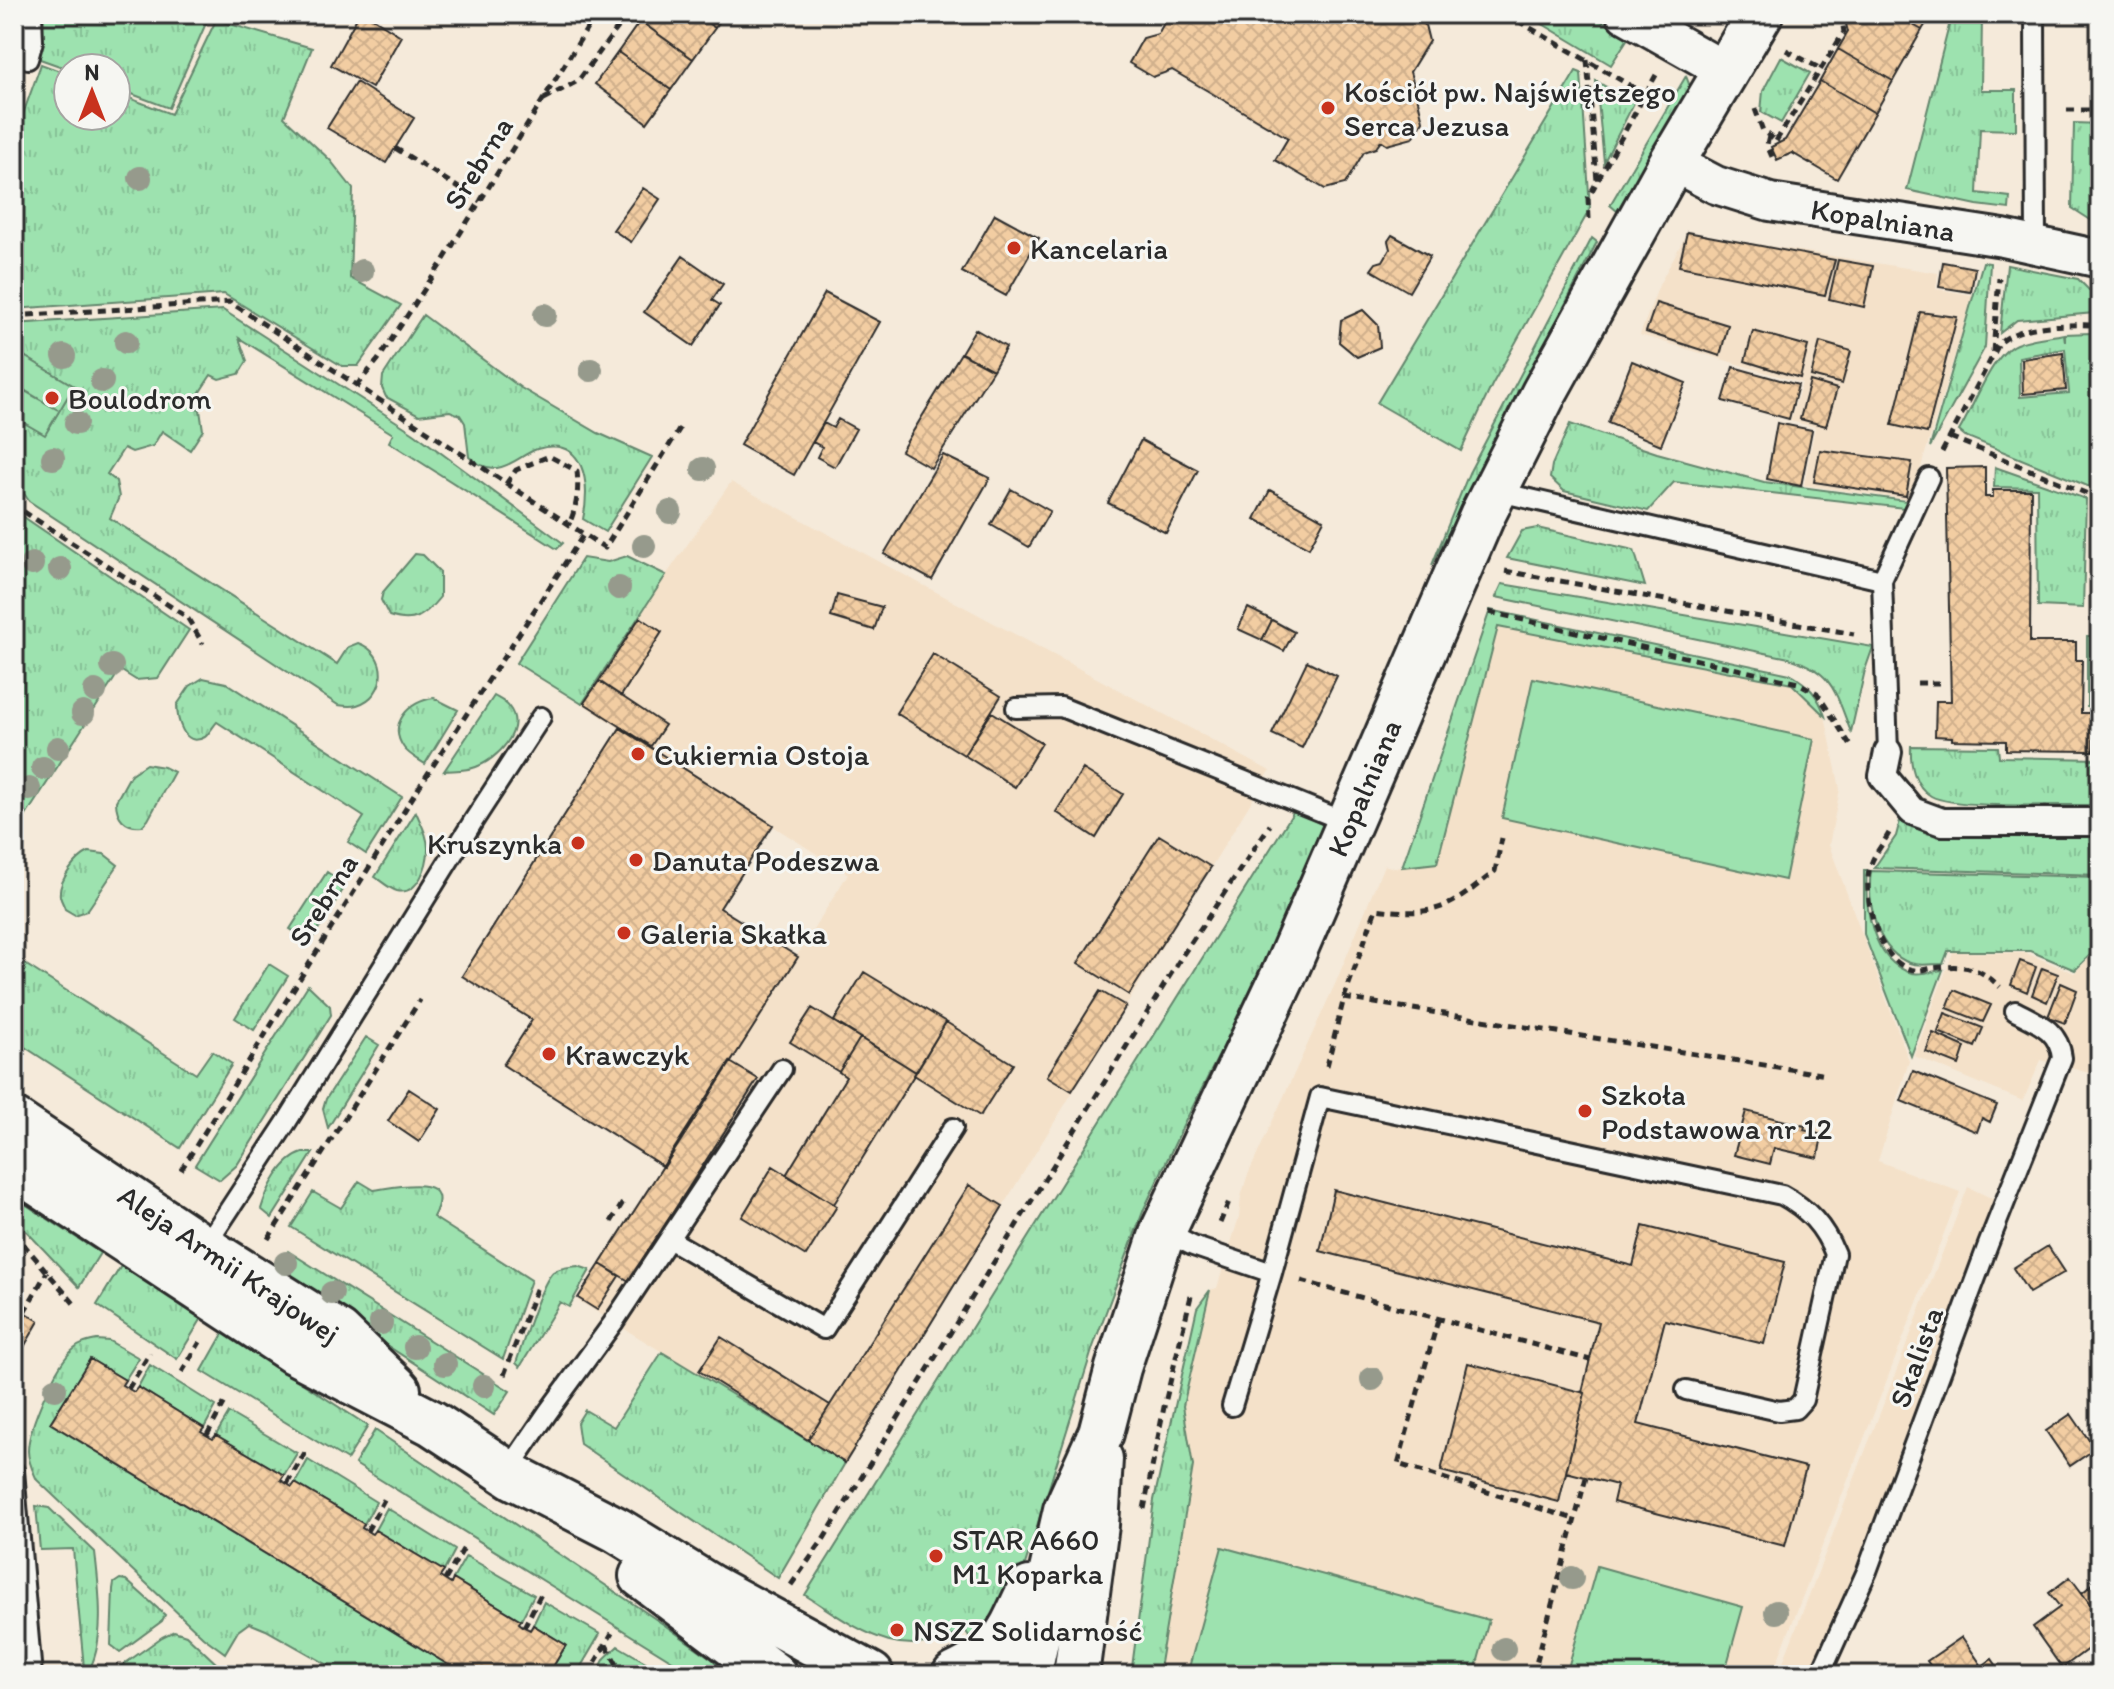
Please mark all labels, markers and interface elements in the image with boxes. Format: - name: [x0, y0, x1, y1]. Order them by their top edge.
- north arrow: [52, 52, 132, 132]
- text: N: [85, 59, 99, 86]
- place label: Kościół pw. Najświętszego Serca Jezusa: [1344, 73, 1676, 144]
- marker: Kościół pw. Najświętszego Serca Jezusa: [1319, 99, 1337, 117]
- street label: Srebrna: [435, 110, 521, 216]
- street label: Kopalniana: [1808, 190, 1958, 250]
- place label: Kancelaria: [1030, 230, 1168, 267]
- marker: Kancelaria: [1005, 239, 1023, 257]
- place label: Boulodrom: [68, 380, 211, 417]
- marker: Boulodrom: [43, 389, 61, 407]
- street label: Kopalniana: [1319, 714, 1410, 862]
- place label: Cukiernia Ostoja: [654, 736, 870, 773]
- marker: Cukiernia Ostoja: [629, 745, 647, 763]
- place label: Kruszynka: [427, 825, 562, 862]
- marker: Kruszynka: [569, 834, 587, 852]
- place label: Danuta Podeszwa: [652, 842, 880, 879]
- street label: Srebrna: [280, 847, 366, 953]
- marker: Danuta Podeszwa: [627, 851, 645, 869]
- place label: Galeria Skałka: [640, 915, 828, 952]
- marker: Galeria Skałka: [615, 924, 633, 942]
- place label: Krawczyk: [565, 1036, 690, 1073]
- marker: Krawczyk: [540, 1045, 558, 1063]
- place label: Szkoła Podstawowa nr 12: [1601, 1076, 1833, 1147]
- marker: Szkoła Podstawowa nr 12: [1576, 1102, 1594, 1120]
- street label: Aleja Armii Krajowej: [111, 1176, 347, 1352]
- street label: Skalista: [1881, 1301, 1951, 1412]
- place label: STAR A660 M1 Koparka: [952, 1521, 1104, 1592]
- marker: STAR A660 M1 Koparka: [927, 1547, 945, 1565]
- place label: NSZZ Solidarność: [913, 1612, 1143, 1649]
- marker: NSZZ Solidarność: [888, 1621, 906, 1639]

